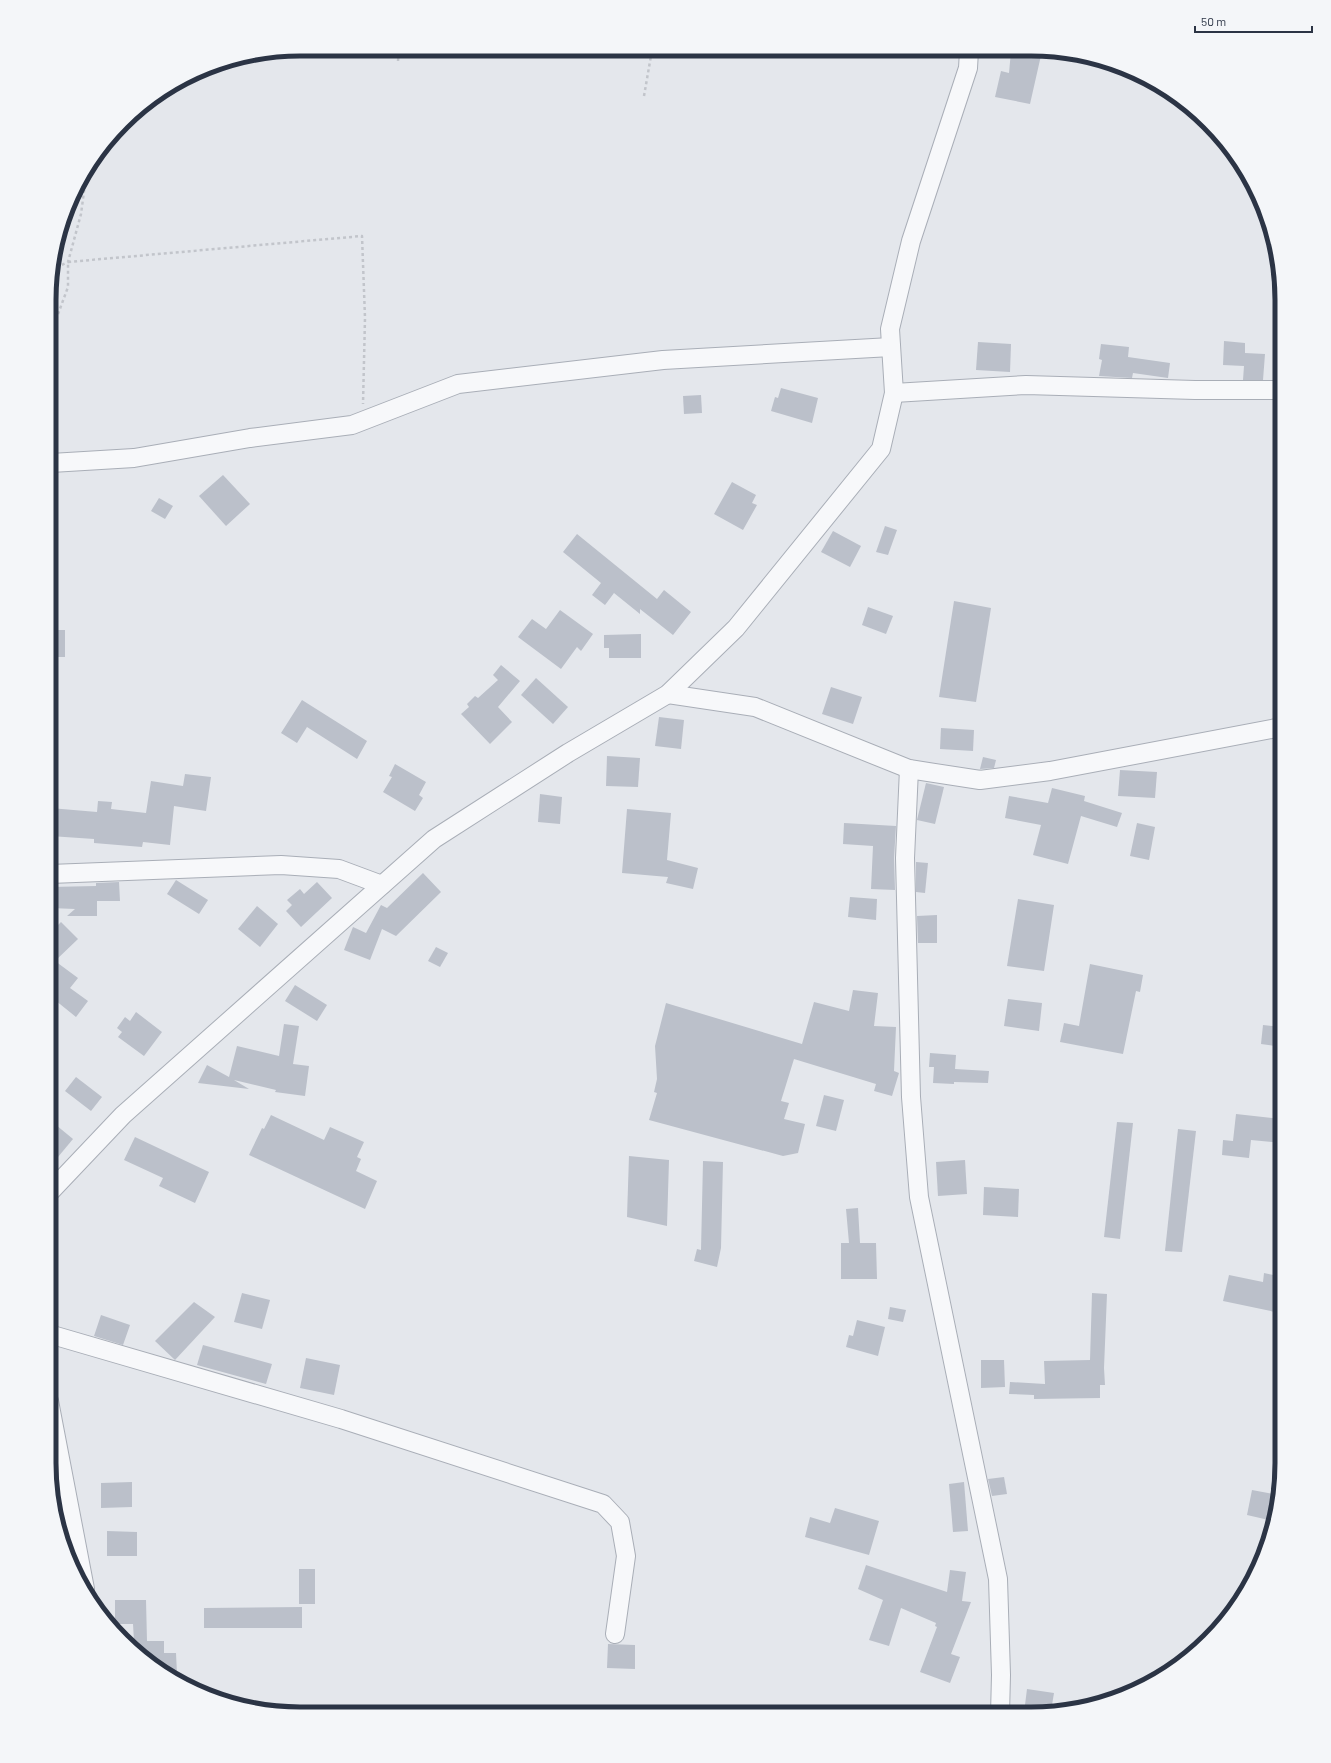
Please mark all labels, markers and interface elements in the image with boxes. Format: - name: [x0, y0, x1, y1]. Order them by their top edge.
- scale bar: [1195, 8, 1312, 34]
- text: 50 m: [1201, 14, 1226, 28]

